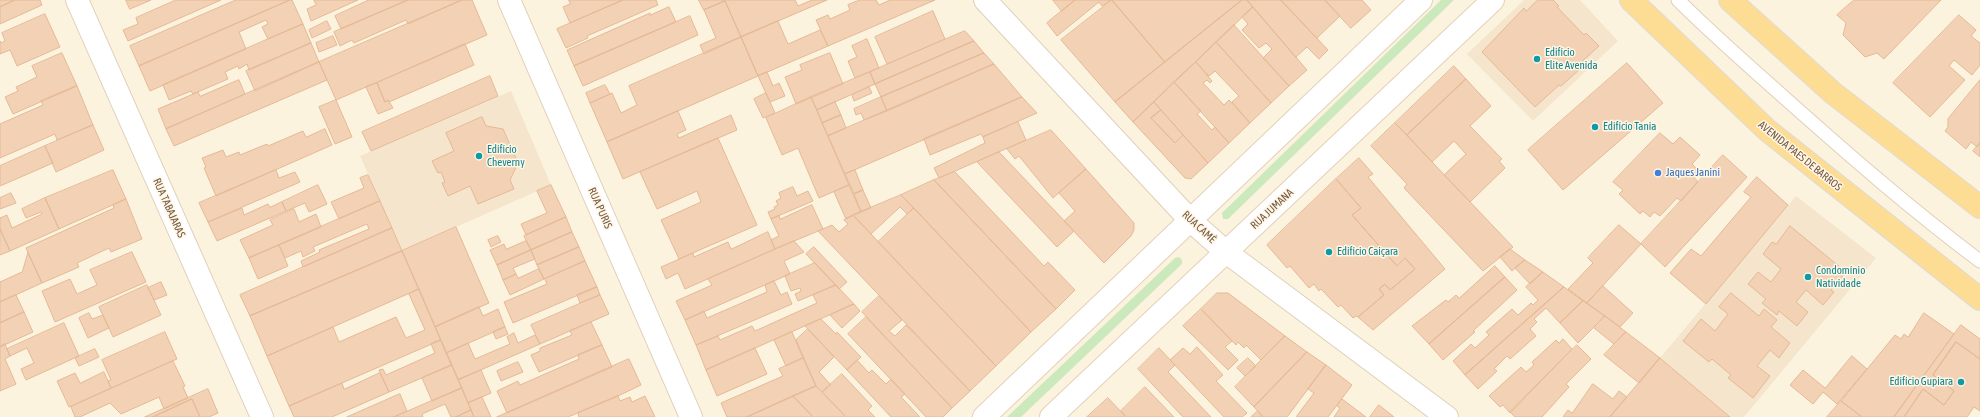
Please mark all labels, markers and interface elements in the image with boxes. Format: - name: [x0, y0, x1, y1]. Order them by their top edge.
- place label: Edifício Elite Avenida: [1545, 46, 1598, 72]
- marker: Edifício Elite Avenida: [1532, 54, 1542, 64]
- street label: AVENIDA PAES DE BARROS: [1756, 118, 1844, 194]
- place label: Edifício Tania: [1603, 120, 1656, 134]
- marker: Edifício Tania: [1590, 122, 1600, 132]
- place label: Edifício Cheverny: [487, 143, 525, 169]
- marker: Edifício Cheverny: [474, 151, 484, 161]
- place label: Jaques Janini: [1666, 166, 1720, 180]
- marker: Jaques Janini: [1653, 168, 1663, 178]
- street label: RUA TABAJARAS: [150, 176, 188, 240]
- street label: RUA PURIS: [585, 185, 615, 231]
- street label: RUA JUMANA: [1248, 186, 1296, 232]
- street label: RUA CAMÉ: [1179, 208, 1219, 246]
- place label: Edifício Caiçara: [1337, 245, 1398, 259]
- marker: Edifício Caiçara: [1324, 247, 1334, 257]
- place label: Condomínio Natividade: [1816, 264, 1865, 290]
- marker: Condomínio Natividade: [1803, 272, 1813, 282]
- place label: Edifício Gupiara: [1890, 375, 1953, 389]
- marker: Edifício Gupiara: [1956, 377, 1966, 387]

